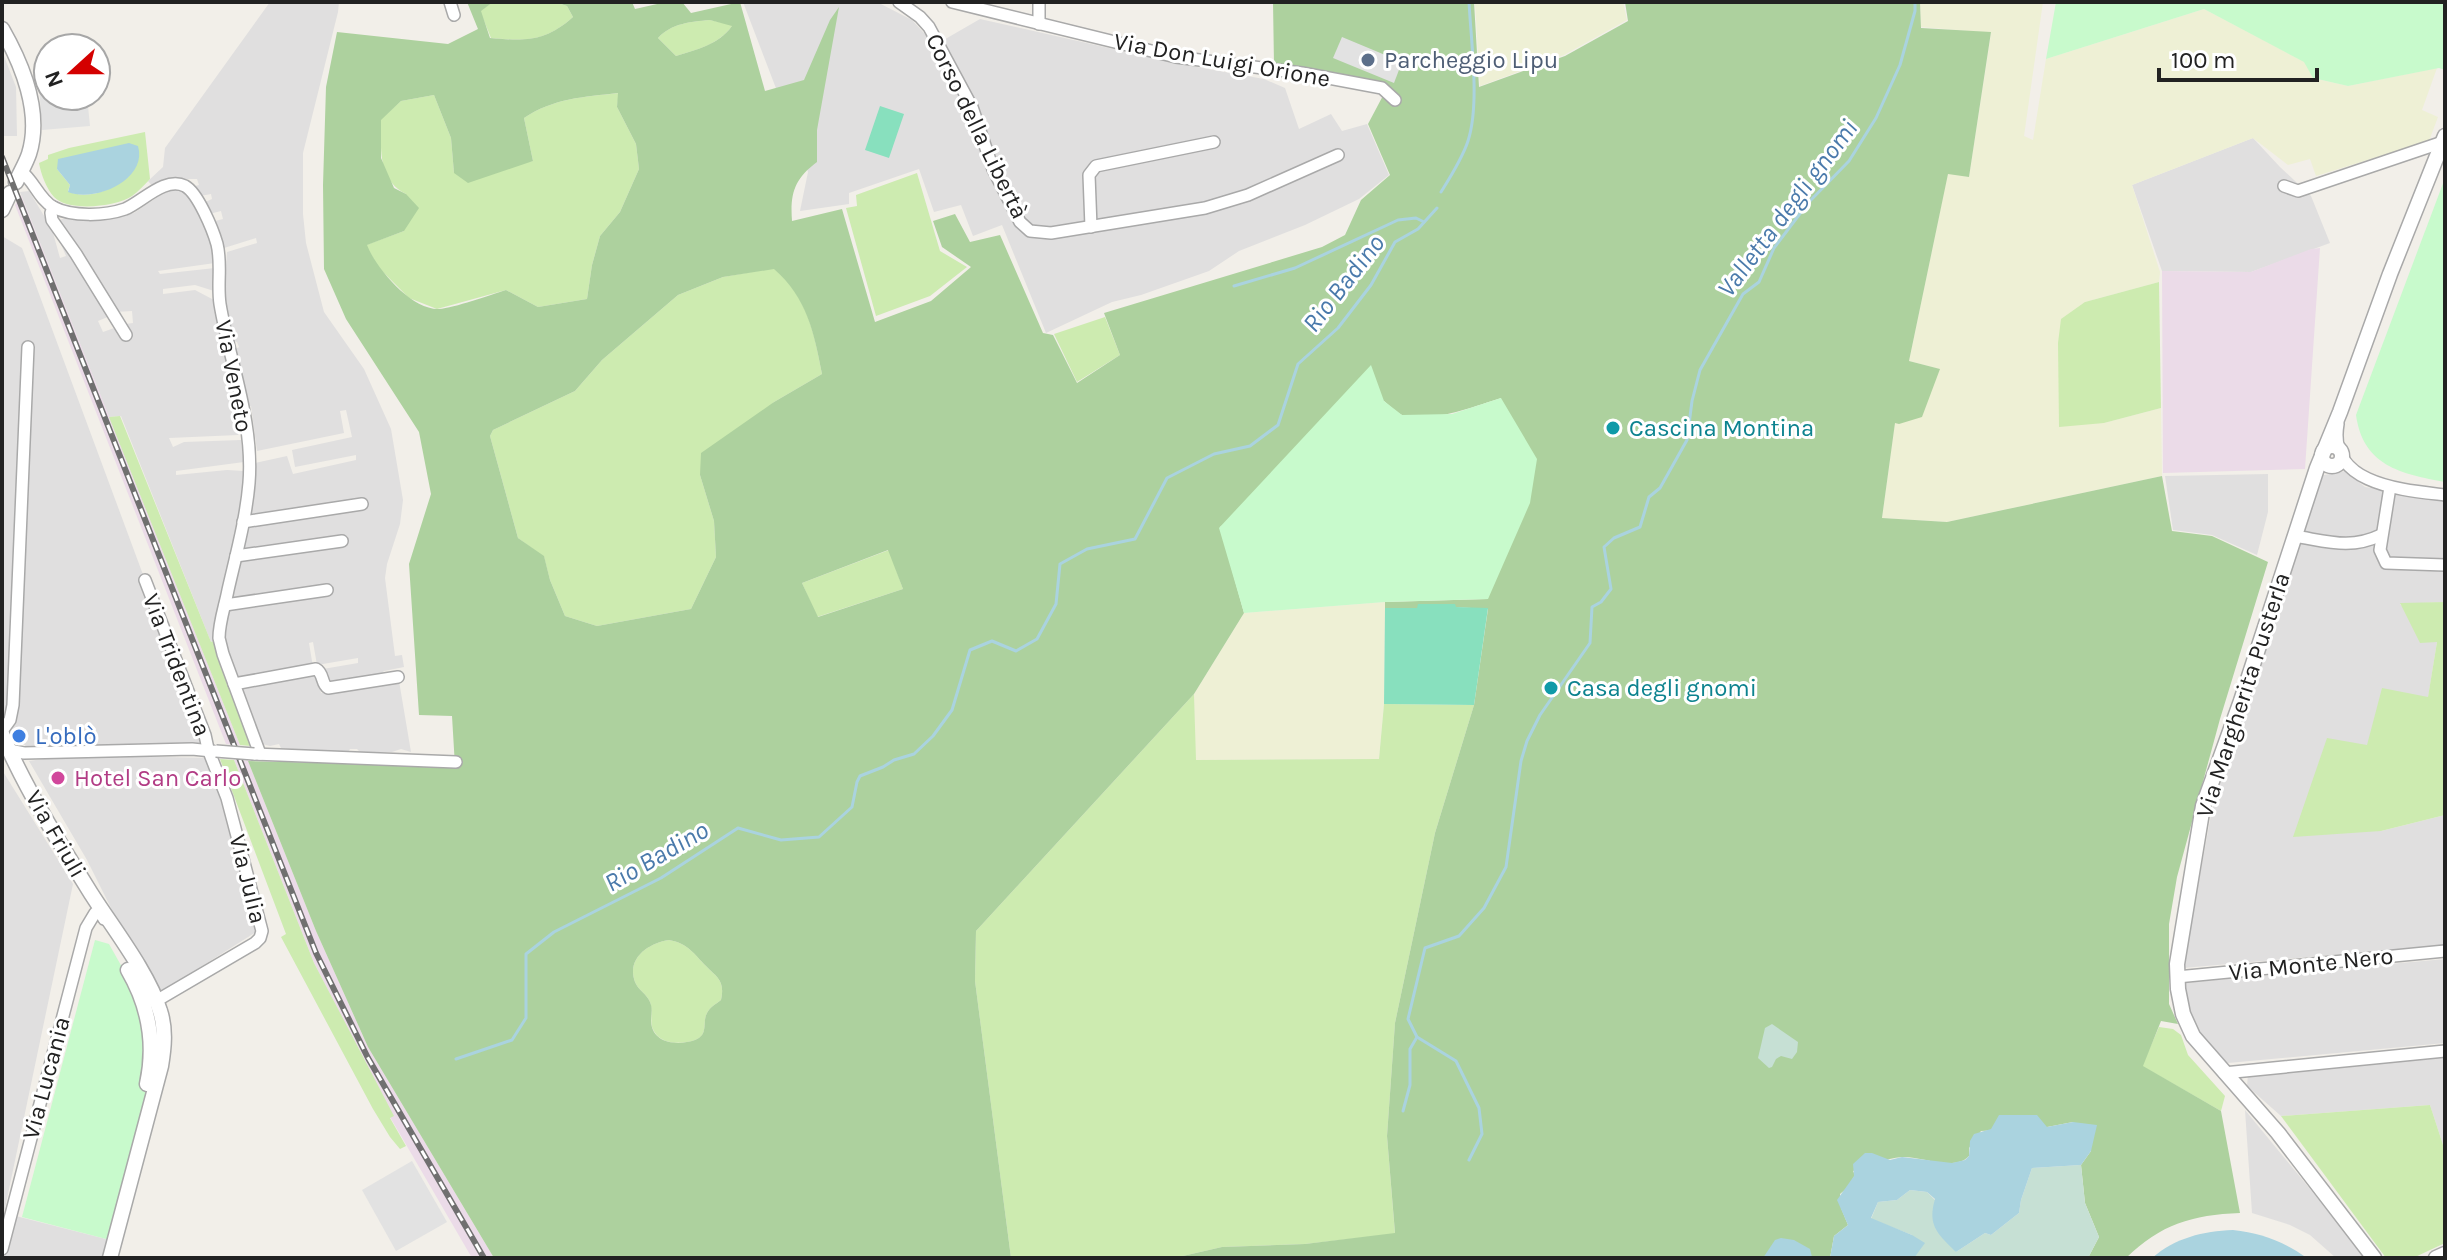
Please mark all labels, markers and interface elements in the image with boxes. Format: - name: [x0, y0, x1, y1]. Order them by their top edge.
- street label: Via Don Luigi Orione: [1112, 27, 1332, 93]
- street label: Corso della Libertà: [920, 29, 1034, 223]
- north arrow: [32, 32, 112, 112]
- scale bar: [2159, 32, 2317, 82]
- place label: Parcheggio Lipu: [1384, 46, 1558, 74]
- text: 100 m: [2171, 46, 2236, 74]
- marker: Parcheggio Lipu: [1359, 51, 1377, 69]
- text: N: [39, 67, 69, 91]
- water label: Valletta degli gnomi: [1711, 113, 1864, 303]
- water label: Rio Badino: [1296, 228, 1391, 338]
- street label: Via Veneto: [209, 318, 259, 434]
- place label: Cascina Montina: [1629, 414, 1814, 442]
- marker: Cascina Montina: [1604, 419, 1622, 437]
- street label: Via Margherita Pusterla: [2190, 569, 2296, 821]
- street label: Via Tridentina: [137, 590, 217, 740]
- place label: Casa degli gnomi: [1567, 674, 1757, 702]
- marker: Casa degli gnomi: [1542, 679, 1560, 697]
- place label: L'oblò: [35, 722, 97, 750]
- marker: L'oblò: [10, 727, 28, 745]
- place label: Hotel San Carlo: [74, 764, 241, 792]
- marker: Hotel San Carlo: [49, 769, 67, 787]
- street label: Via Friuli: [20, 785, 92, 883]
- water label: Rio Badino: [599, 814, 714, 899]
- street label: Via Julia: [223, 832, 273, 926]
- street label: Via Monte Nero: [2227, 941, 2395, 987]
- street label: Via Lucania: [16, 1014, 76, 1142]

